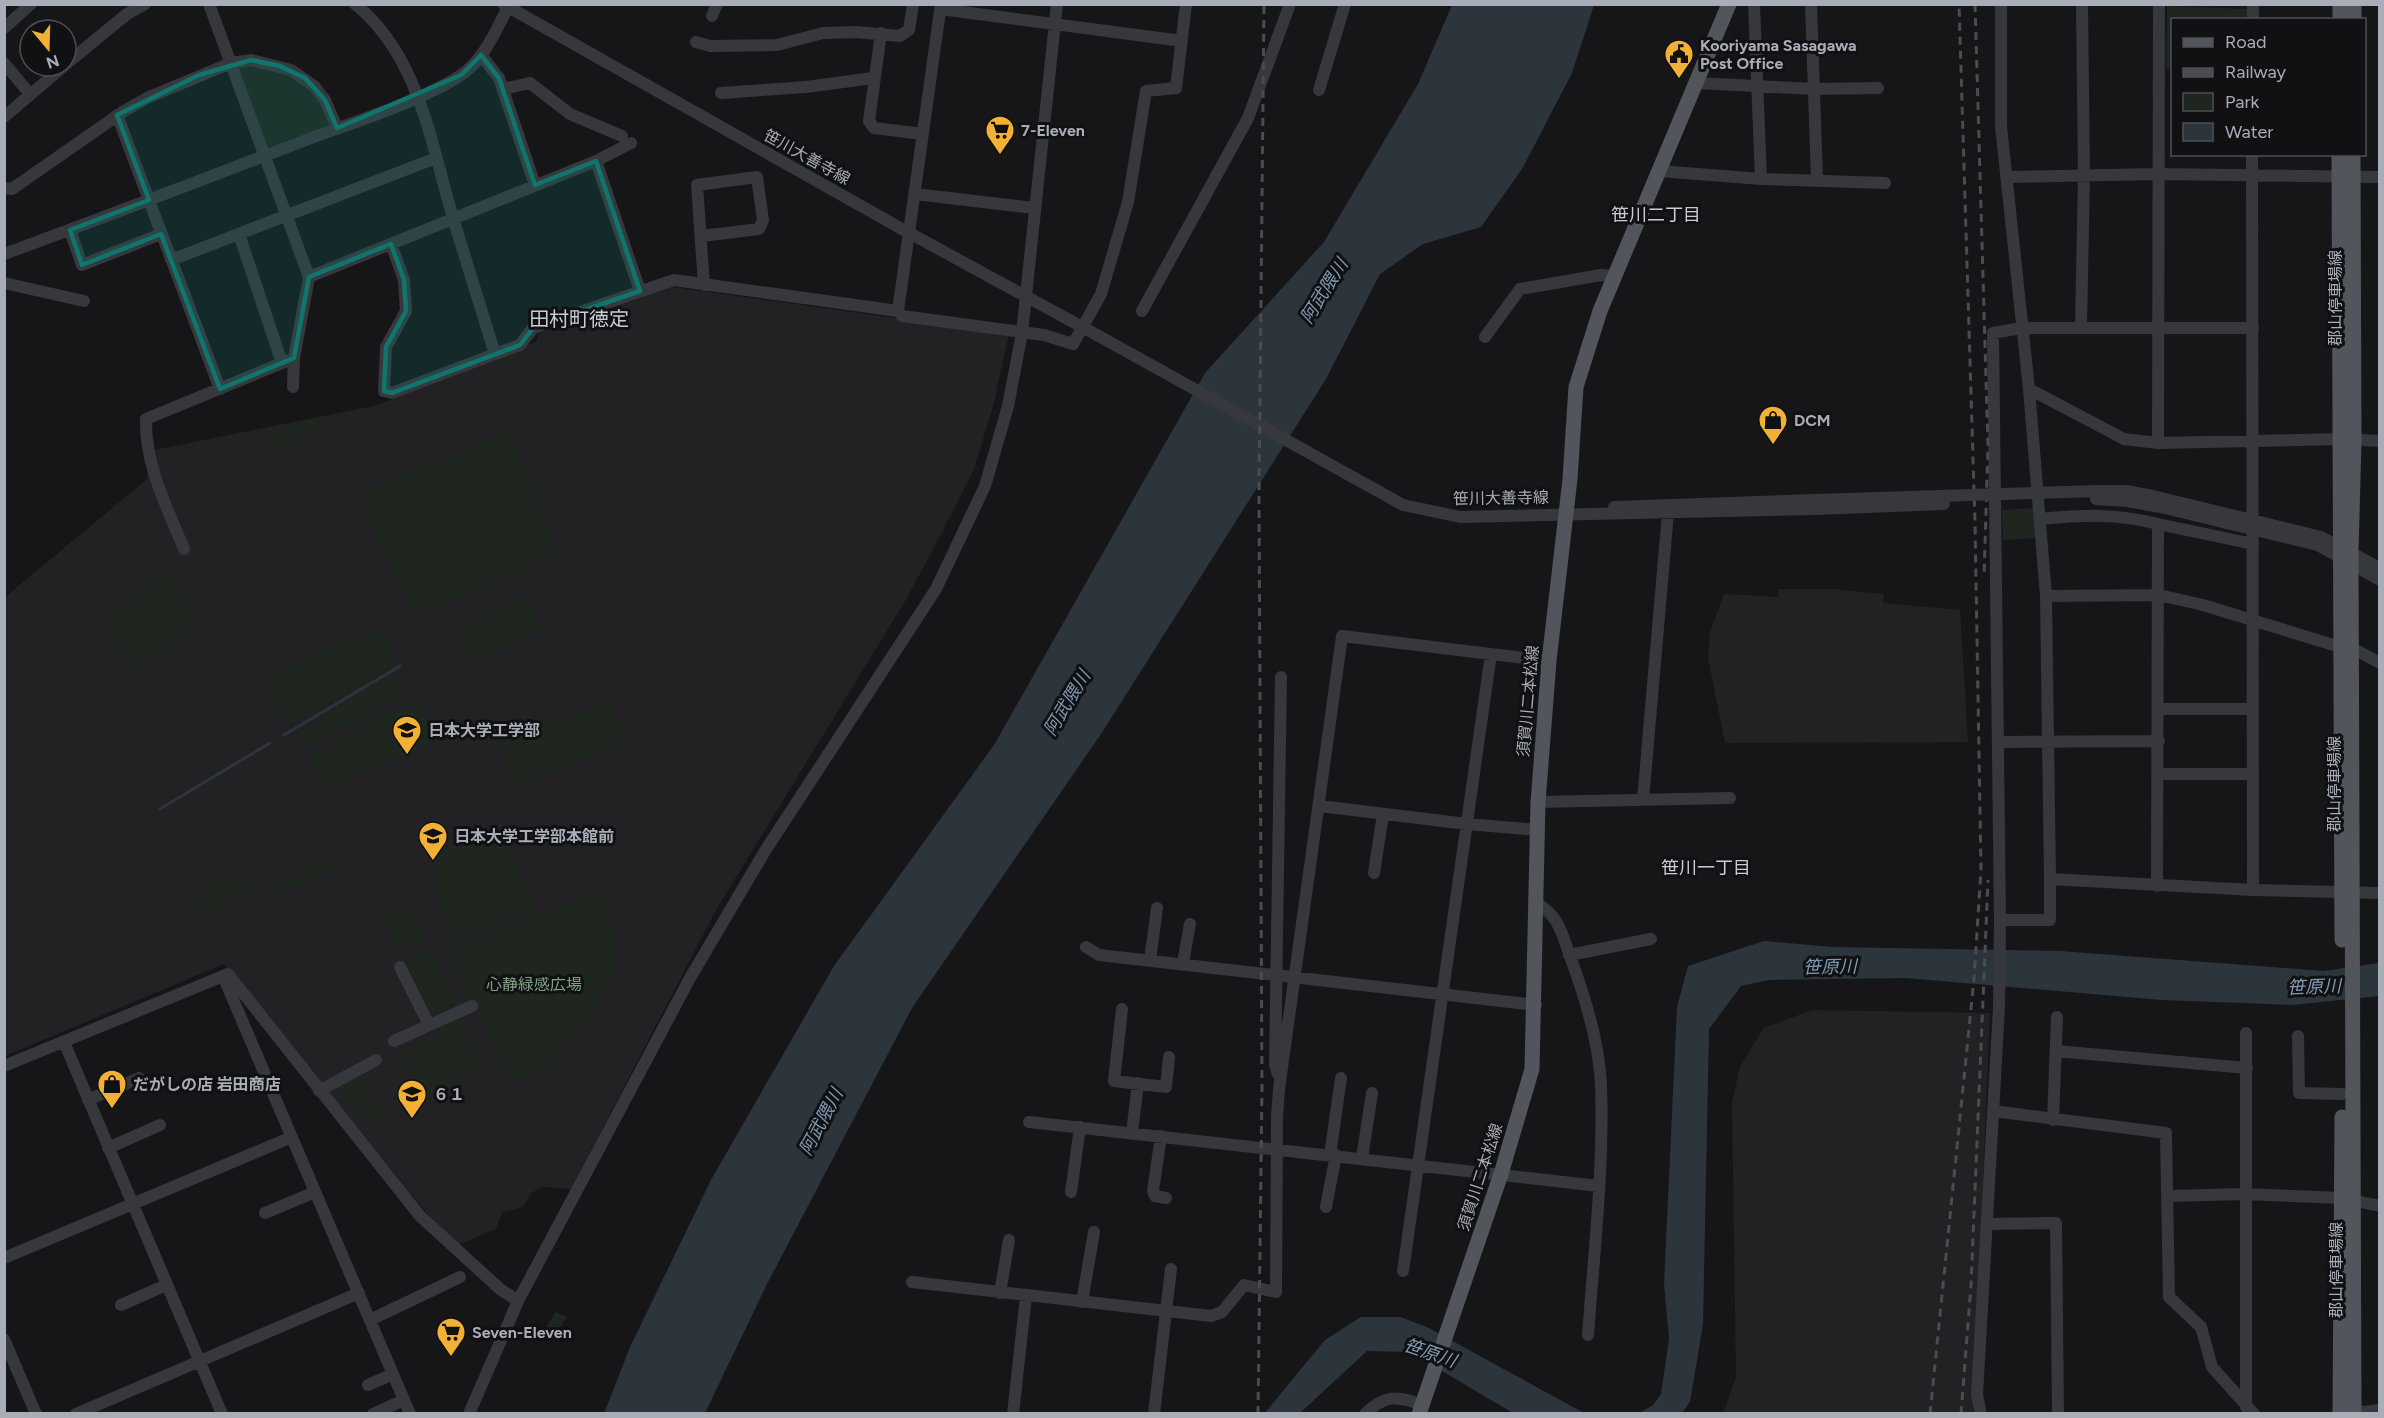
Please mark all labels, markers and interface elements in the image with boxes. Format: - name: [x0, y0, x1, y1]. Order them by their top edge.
- north arrow: [18, 18, 78, 78]
- legend: [2171, 18, 2366, 156]
- text: Road: [2225, 31, 2266, 53]
- place label: Kooriyama Sasagawa Post Office: [1700, 36, 1857, 73]
- public building icon: Kooriyama Sasagawa Post Office: [1663, 38, 1695, 80]
- text: N: [44, 51, 62, 73]
- text: Railway: [2225, 61, 2287, 83]
- text: Park: [2225, 91, 2260, 113]
- supermarket icon: 7-Eleven: [984, 114, 1016, 156]
- place label: 7-Eleven: [1021, 121, 1085, 140]
- text: Water: [2225, 121, 2273, 143]
- street label: 笹川大善寺線: [760, 125, 854, 189]
- district label: 笹川二丁目: [1611, 204, 1701, 226]
- street label: 郡山停車場線: [2326, 250, 2345, 346]
- water label: 阿武隈川: [1296, 253, 1353, 327]
- district label: 田村町徳定: [529, 307, 629, 331]
- shop icon: DCM: [1757, 404, 1789, 446]
- place label: DCM: [1794, 411, 1831, 430]
- street label: 笹川大善寺線: [1453, 488, 1549, 508]
- street label: 須賀川二本松線: [1514, 644, 1542, 758]
- water label: 阿武隈川: [1039, 665, 1096, 740]
- school or university icon: 日本大学工学部: [391, 714, 423, 756]
- place label: 日本大学工学部: [428, 721, 540, 740]
- street label: 郡山停車場線: [2325, 736, 2344, 832]
- school or university icon: 日本大学工学部本館前: [417, 820, 449, 862]
- place label: 日本大学工学部本館前: [454, 827, 614, 846]
- district label: 笹川一丁目: [1661, 857, 1751, 879]
- water label: 笹原川: [1803, 955, 1859, 978]
- park label: 心静緑感広場: [486, 975, 582, 994]
- water label: 笹原川: [2287, 975, 2343, 999]
- shop icon: だがしの店 岩田商店: [96, 1068, 128, 1110]
- place label: だがしの店 岩田商店: [133, 1075, 281, 1094]
- school or university icon: ６１: [396, 1078, 428, 1120]
- water label: 阿武隈川: [794, 1083, 849, 1159]
- place label: ６１: [433, 1085, 465, 1104]
- street label: 須賀川二本松線: [1454, 1121, 1506, 1233]
- street label: 郡山停車場線: [2327, 1222, 2346, 1318]
- supermarket icon: Seven-Eleven: [435, 1316, 467, 1358]
- place label: Seven-Eleven: [472, 1323, 572, 1342]
- water label: 笹原川: [1401, 1334, 1461, 1373]

